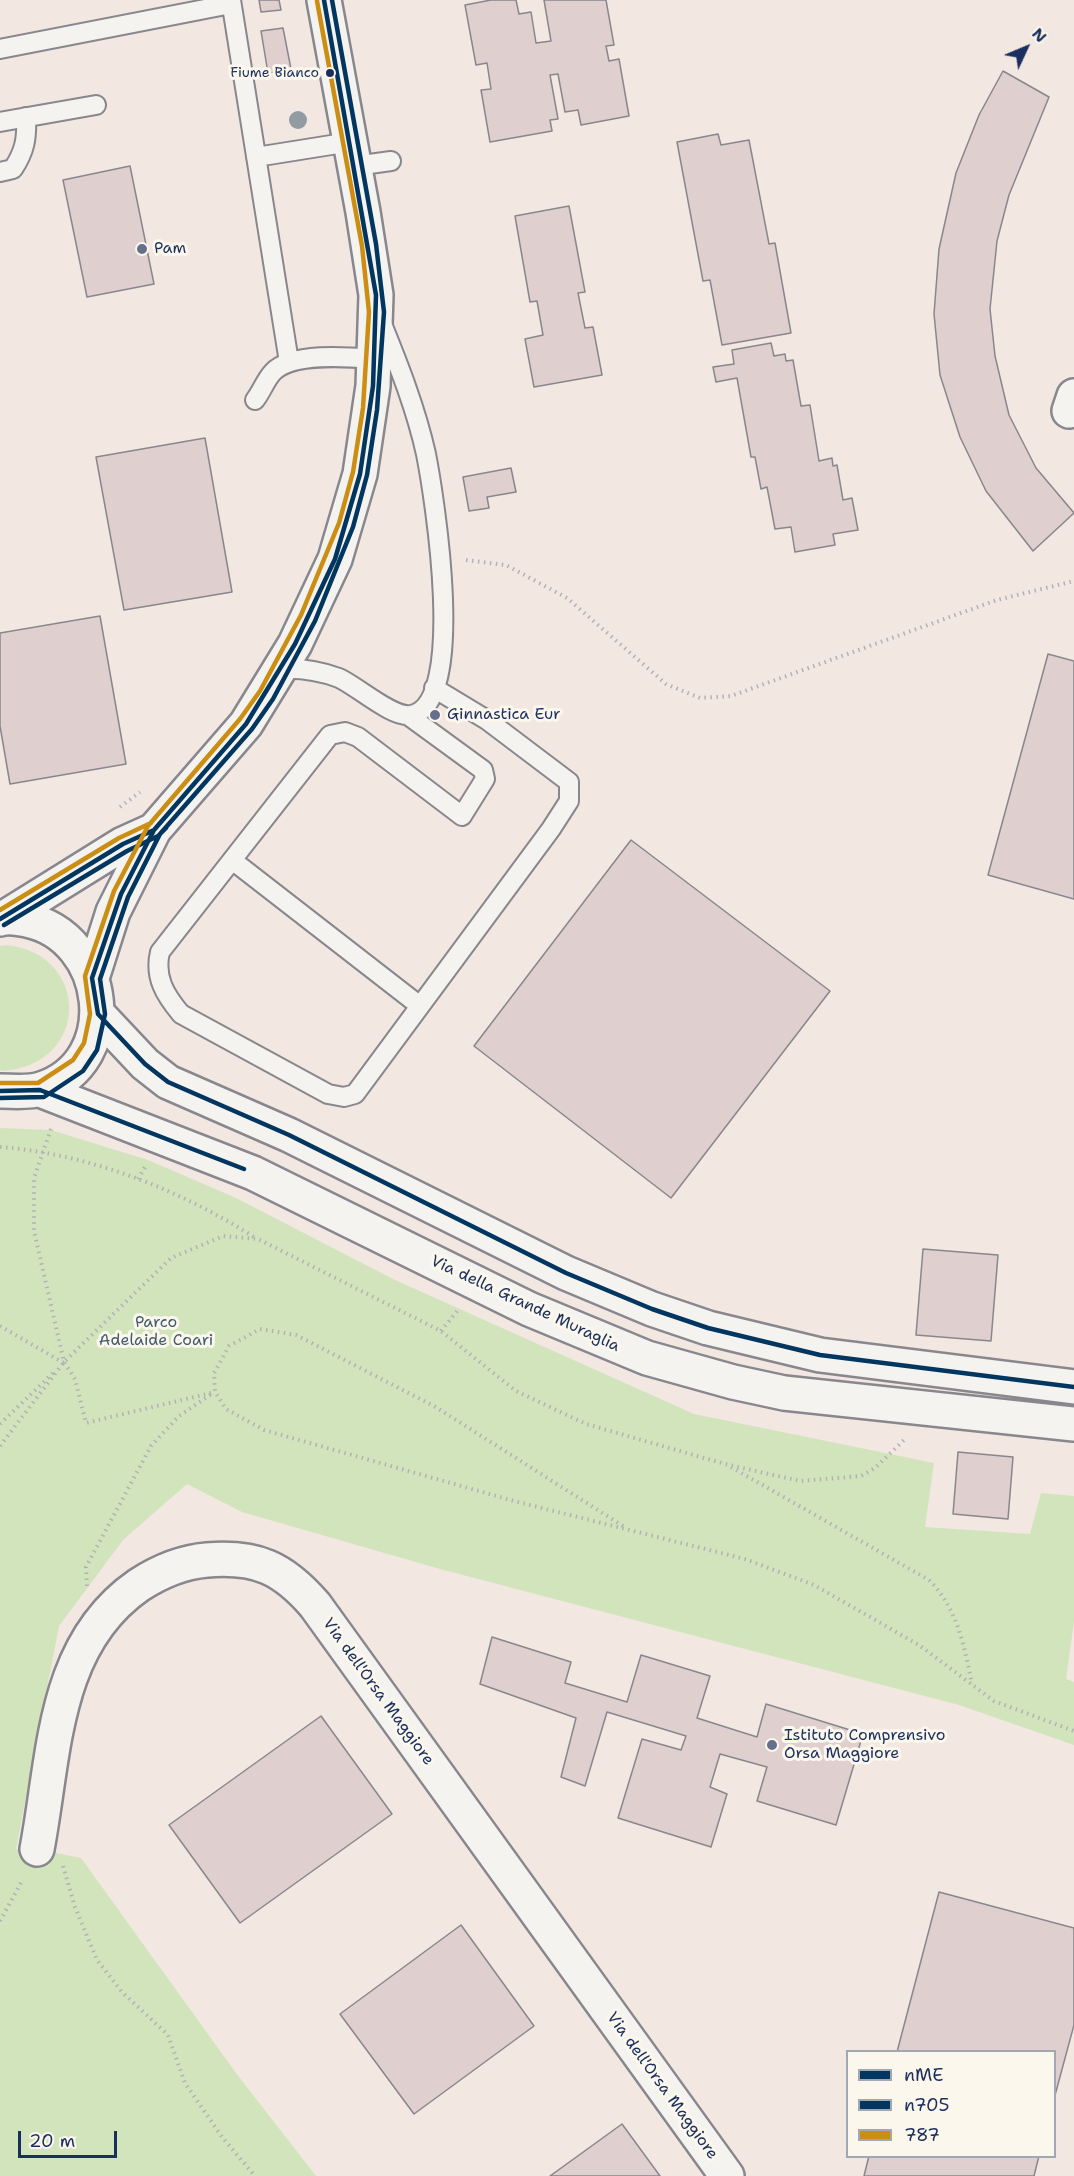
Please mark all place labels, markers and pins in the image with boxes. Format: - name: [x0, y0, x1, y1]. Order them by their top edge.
- place label: Fiume Bianco: [230, 65, 319, 81]
- marker: Fiume Bianco: [324, 67, 336, 79]
- place label: Pam: [154, 239, 186, 259]
- marker: Pam: [135, 242, 149, 256]
- place label: Ginnastica Eur: [447, 705, 561, 725]
- marker: Ginnastica Eur: [428, 708, 442, 722]
- place label: Istituto Comprensivo Orsa Maggiore: [784, 1726, 946, 1764]
- marker: Istituto Comprensivo Orsa Maggiore: [765, 1738, 779, 1752]

